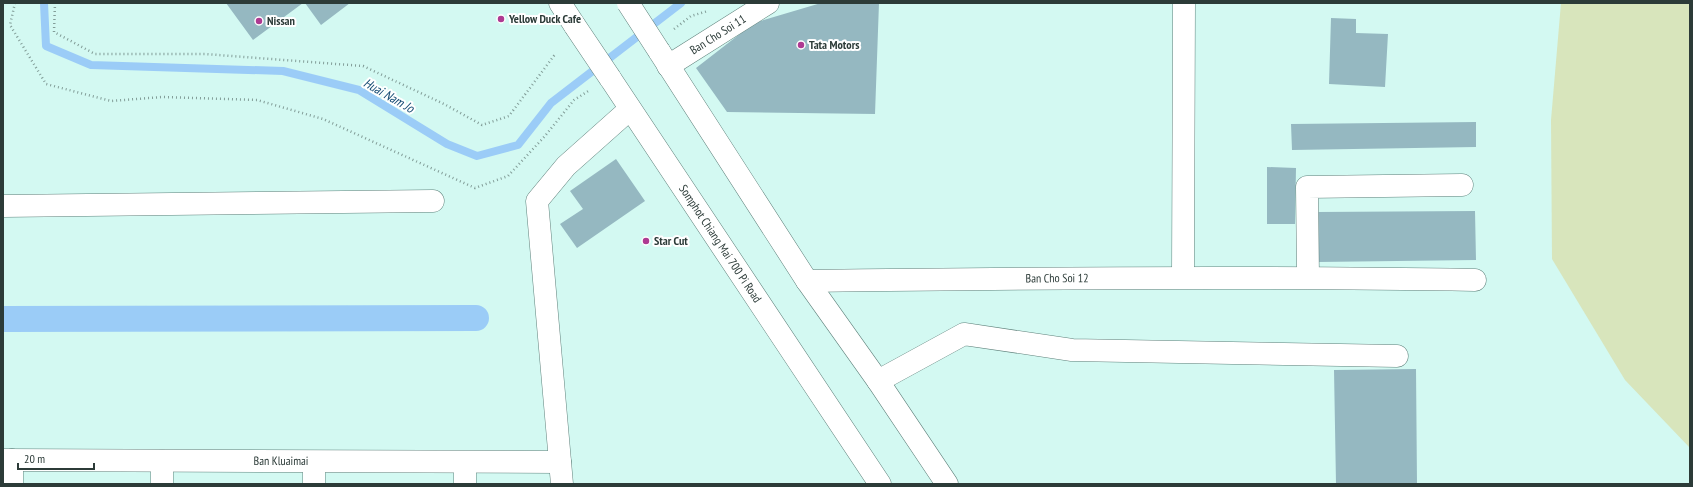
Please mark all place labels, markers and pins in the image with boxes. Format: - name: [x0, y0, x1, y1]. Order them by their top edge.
- place label: Yellow Duck Cafe: [508, 11, 581, 26]
- place label: Nissan: [267, 13, 295, 28]
- marker: Yellow Duck Cafe: [496, 14, 506, 24]
- marker: Nissan: [254, 16, 264, 26]
- place label: Tata Motors: [809, 37, 859, 52]
- marker: Tata Motors: [796, 40, 806, 50]
- place label: Star Cut: [654, 233, 688, 248]
- marker: Star Cut: [641, 236, 651, 246]

